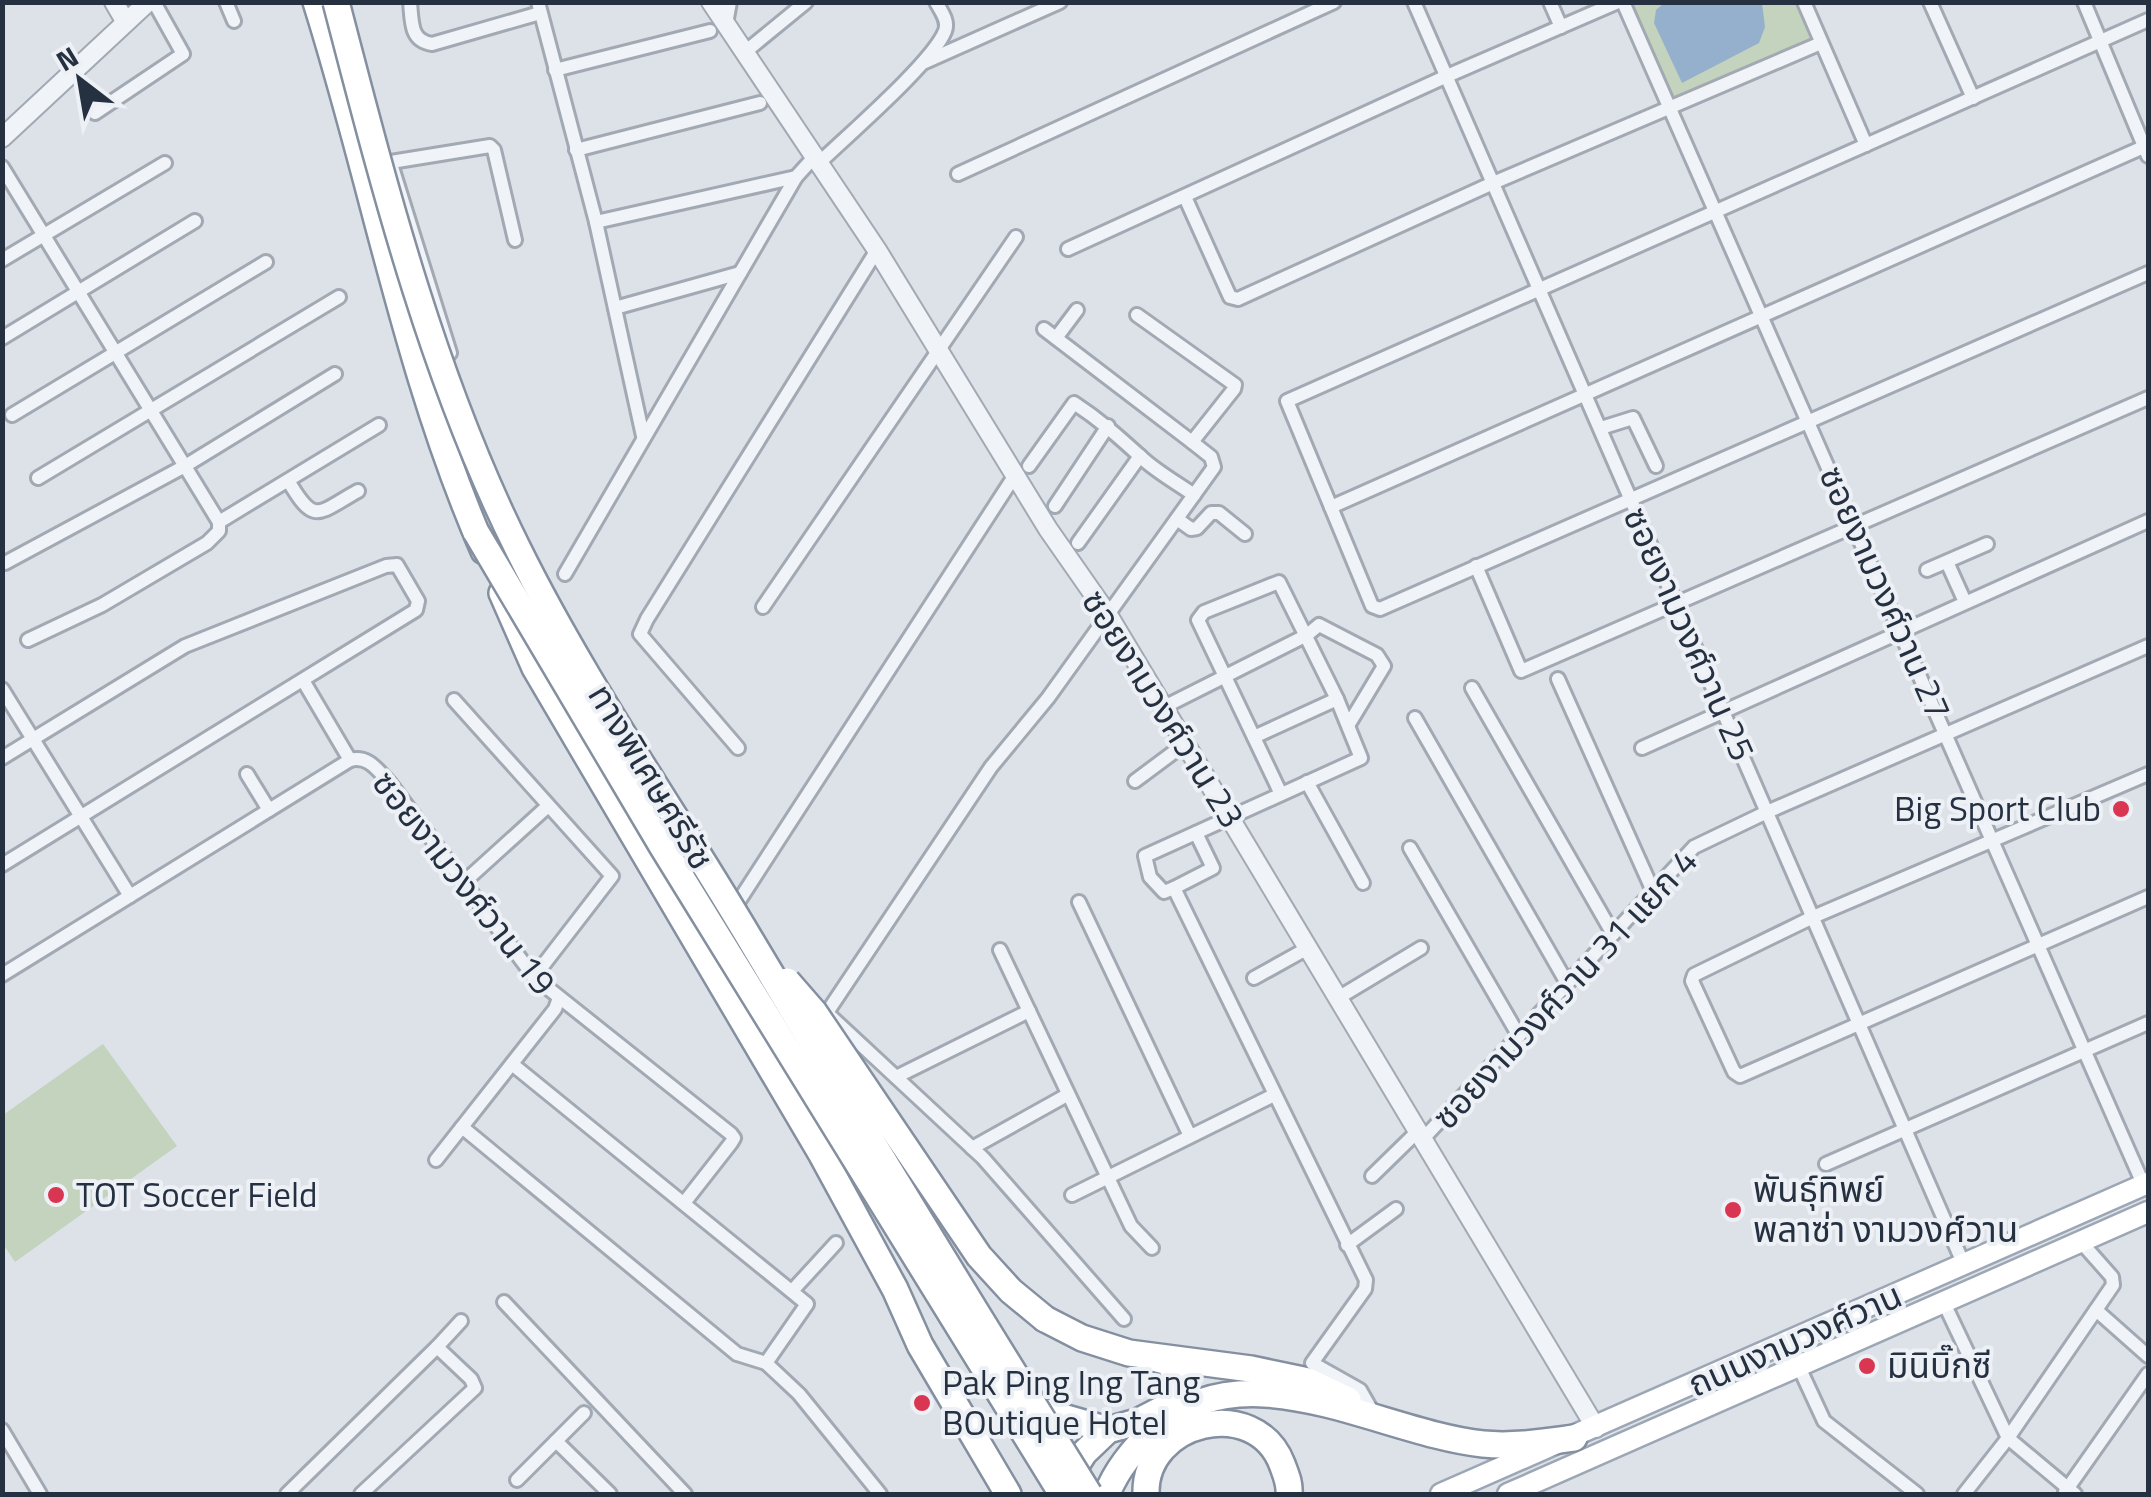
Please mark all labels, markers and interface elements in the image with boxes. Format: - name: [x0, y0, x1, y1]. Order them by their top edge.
- north arrow: [30, 30, 130, 130]
- text: N: [47, 35, 86, 82]
- street label: ซอยงามวงศ์วาน 27: [1806, 457, 1966, 728]
- street label: ซอยงามวงศ์วาน 25: [1610, 498, 1770, 769]
- street label: ซอยงามวงศ์วาน 23: [1069, 579, 1259, 838]
- street label: ทางพิเศษศรีรัช: [575, 673, 729, 880]
- street label: ซอยงามวงศ์วาน 19: [360, 758, 570, 1006]
- place label: Big Sport Club: [1894, 781, 2101, 835]
- marker: Big Sport Club: [2110, 798, 2132, 820]
- street label: ซอยงามวงศ์วาน 31 แยก 4: [1419, 835, 1710, 1141]
- place label: พันธุ์ทิพย์ พลาซ่า งามวงศ์วาน: [1753, 1162, 2018, 1256]
- place label: TOT Soccer Field: [76, 1167, 318, 1221]
- marker: TOT Soccer Field: [45, 1184, 67, 1206]
- marker: พันธุ์ทิพย์ พลาซ่า งามวงศ์วาน: [1722, 1199, 1744, 1221]
- street label: ถนนงามวงศ์วาน: [1679, 1268, 1910, 1410]
- place label: มินิบิ๊กซี: [1887, 1338, 1992, 1392]
- place label: Pak Ping Ing Tang BOutique Hotel: [942, 1355, 1200, 1449]
- marker: มินิบิ๊กซี: [1856, 1355, 1878, 1377]
- marker: Pak Ping Ing Tang BOutique Hotel: [911, 1392, 933, 1414]

